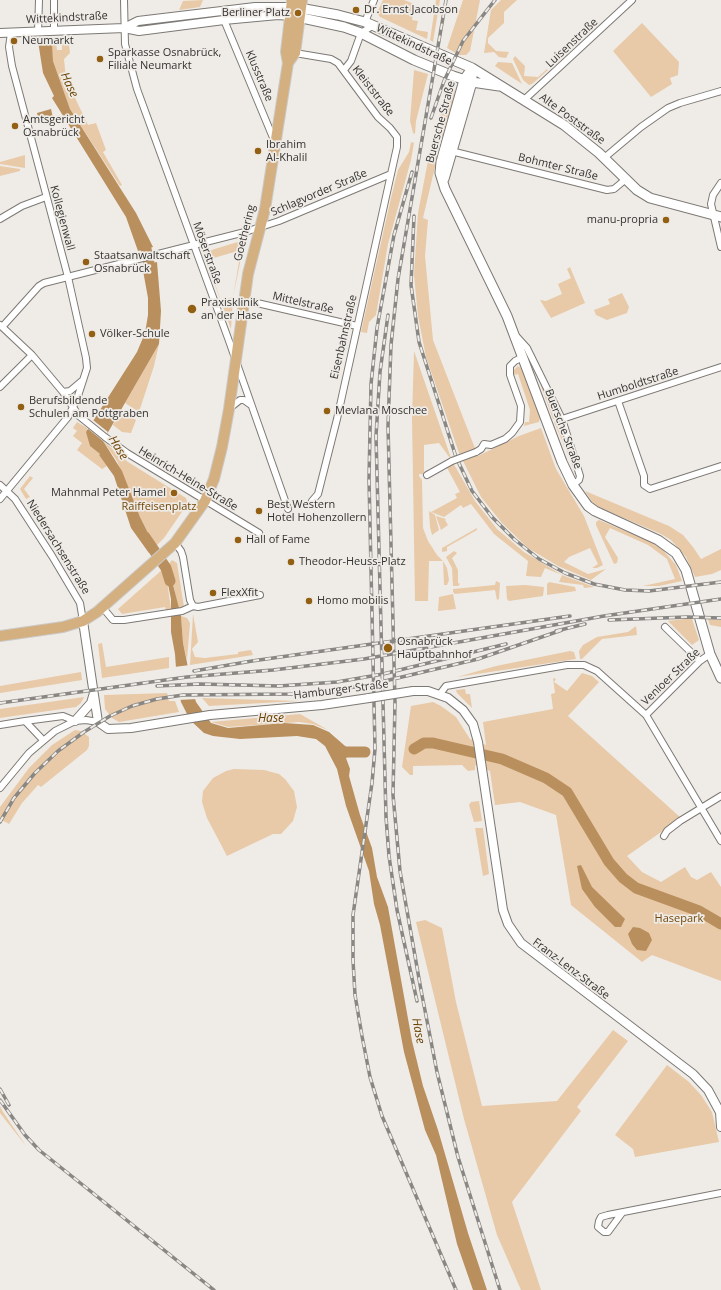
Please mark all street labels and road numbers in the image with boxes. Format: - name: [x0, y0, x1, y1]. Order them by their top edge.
- street label: Wittekindstraße: [26, 9, 108, 27]
- street label: Luisenstraße: [543, 16, 601, 70]
- street label: Wittekindstraße: [374, 22, 454, 68]
- street label: Klusstraße: [242, 48, 276, 104]
- street label: Kleiststraße: [349, 63, 397, 119]
- street label: Buersche Straße: [424, 80, 458, 164]
- street label: Alte Poststraße: [537, 91, 607, 147]
- street label: Bohmter Straße: [517, 151, 599, 183]
- street label: Schlagvorder Straße: [269, 167, 369, 219]
- street label: Kollegienwall: [47, 184, 77, 252]
- street label: Goethering: [232, 203, 258, 263]
- street label: Möserstraße: [190, 220, 224, 286]
- street label: Mittelstraße: [271, 290, 335, 316]
- street label: Eisenbahnstraße: [328, 294, 360, 380]
- street label: Humboldtstraße: [596, 365, 680, 403]
- street label: Buersche Straße: [542, 387, 584, 471]
- street label: Heinrich-Heine-Straße: [136, 444, 240, 514]
- street label: Niedersachsenstraße: [24, 497, 92, 597]
- street label: Venloer Straße: [639, 646, 703, 708]
- street label: Hamburger Straße: [293, 678, 389, 702]
- street label: Franz-Lenz-Straße: [530, 936, 612, 1002]

